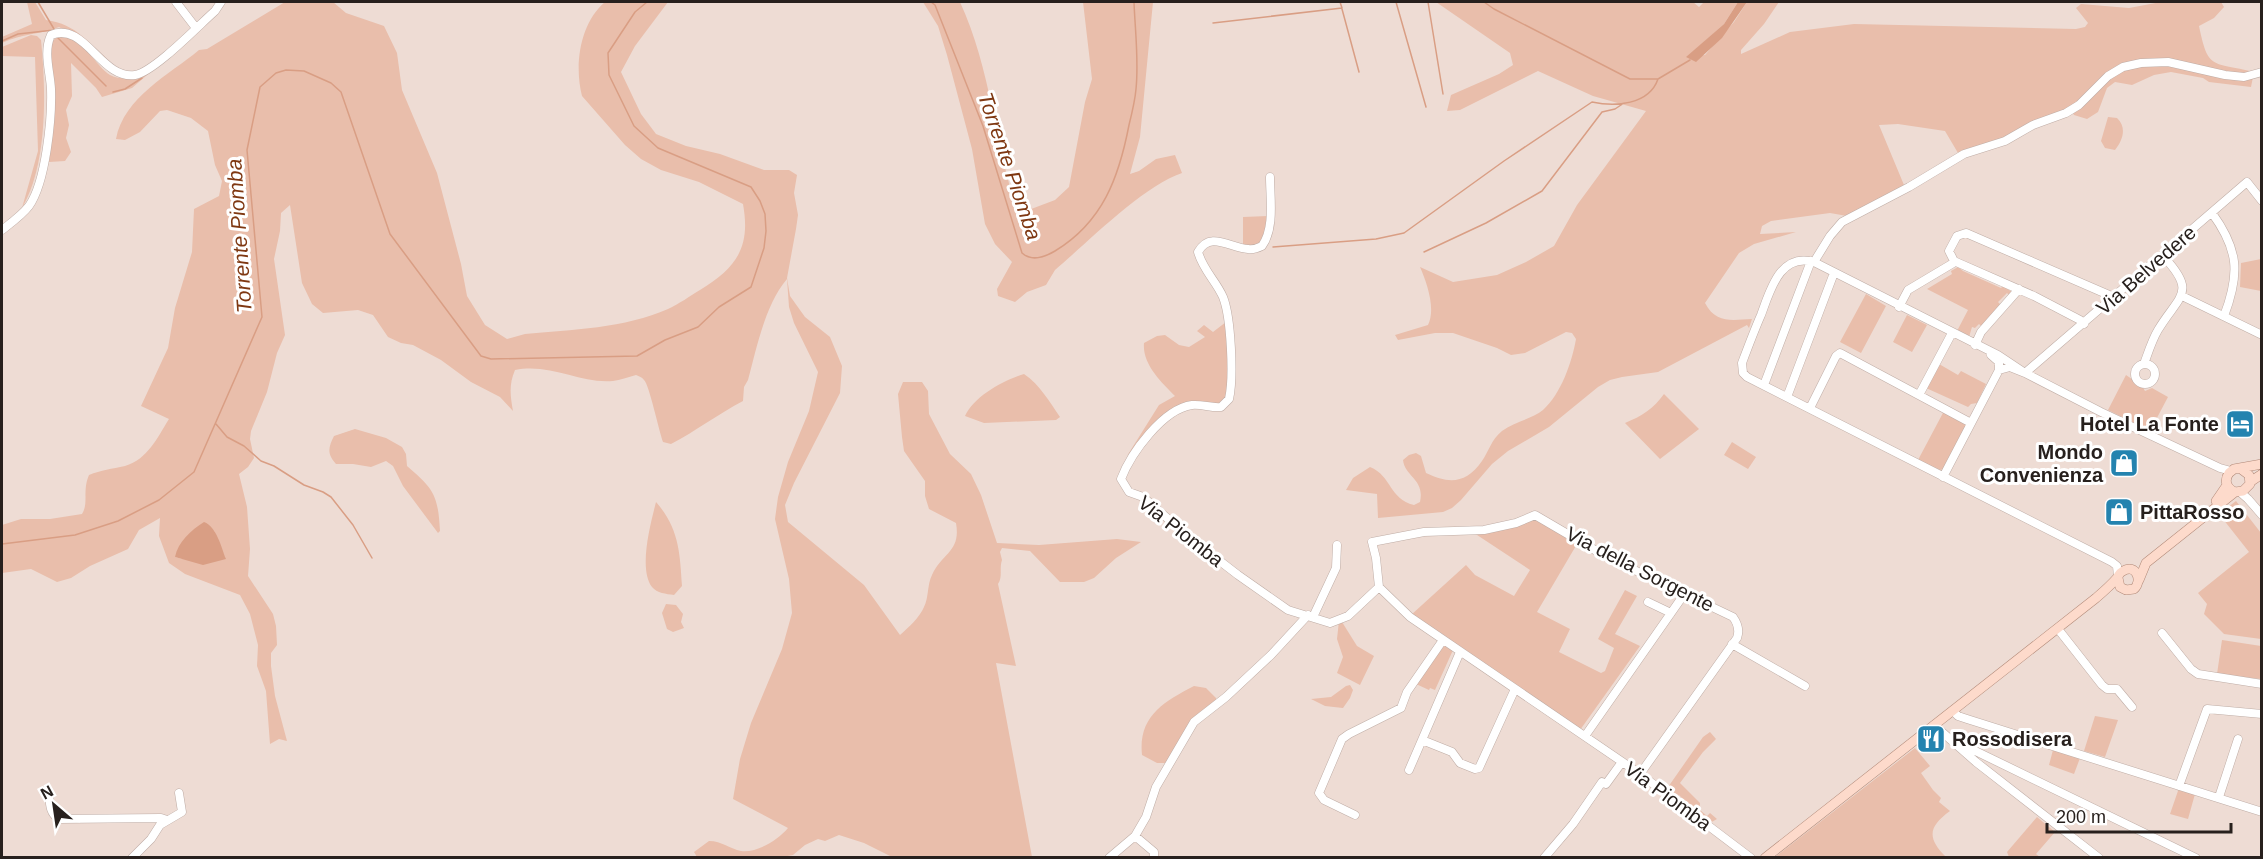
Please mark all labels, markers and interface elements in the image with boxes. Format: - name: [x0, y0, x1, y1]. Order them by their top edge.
- water label: Torrente Piomba: [974, 89, 1046, 243]
- water label: Torrente Piomba: [222, 158, 256, 314]
- street label: Via Belvedere: [2092, 221, 2200, 319]
- hotel icon: Hotel La Fonte: [2224, 408, 2256, 440]
- place label: Hotel La Fonte: [2080, 413, 2219, 435]
- place label: Mondo Convenienza: [1980, 441, 2104, 486]
- shop icon: Mondo Convenienza: [2108, 447, 2140, 479]
- street label: Via Piomba: [1134, 491, 1229, 572]
- shop icon: PittaRosso: [2103, 496, 2135, 528]
- place label: PittaRosso: [2140, 501, 2244, 523]
- street label: Via della Sorgente: [1562, 522, 1718, 616]
- restaurant icon: Rossodisera: [1915, 723, 1947, 755]
- place label: Rossodisera: [1952, 728, 2073, 750]
- street label: Via Piomba: [1620, 757, 1716, 835]
- north arrow: [24, 775, 84, 835]
- text: N: [38, 782, 56, 803]
- scale bar: [2047, 796, 2232, 834]
- text: 200 m: [2056, 807, 2106, 827]

